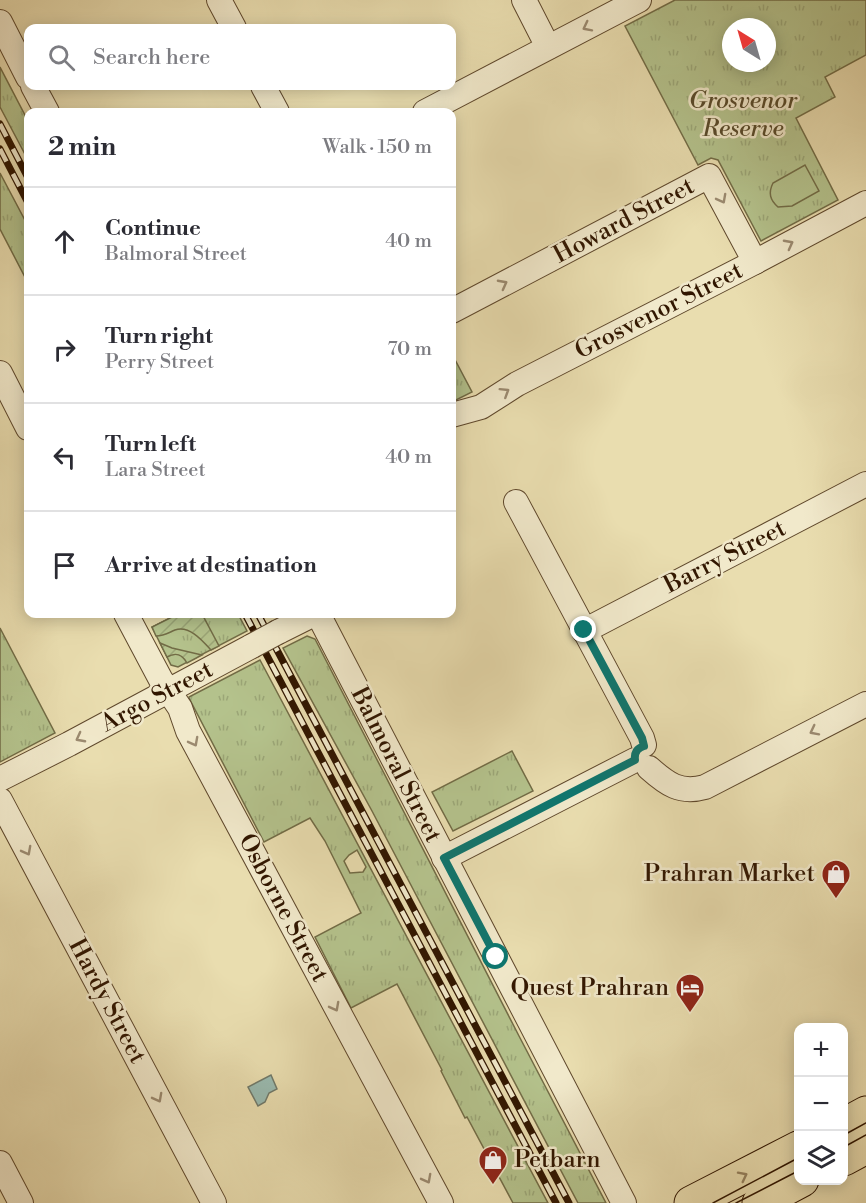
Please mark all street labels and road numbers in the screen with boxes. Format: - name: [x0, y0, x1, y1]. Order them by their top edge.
- street label: Howard Street: [548, 171, 700, 271]
- street label: Grosvenor Street: [570, 256, 748, 366]
- street label: Barry Street: [658, 513, 791, 601]
- street label: Argo Street: [95, 655, 219, 740]
- street label: Balmoral Street: [344, 681, 448, 848]
- street label: Osborne Street: [231, 829, 335, 988]
- street label: Hardy Street: [62, 933, 153, 1069]

